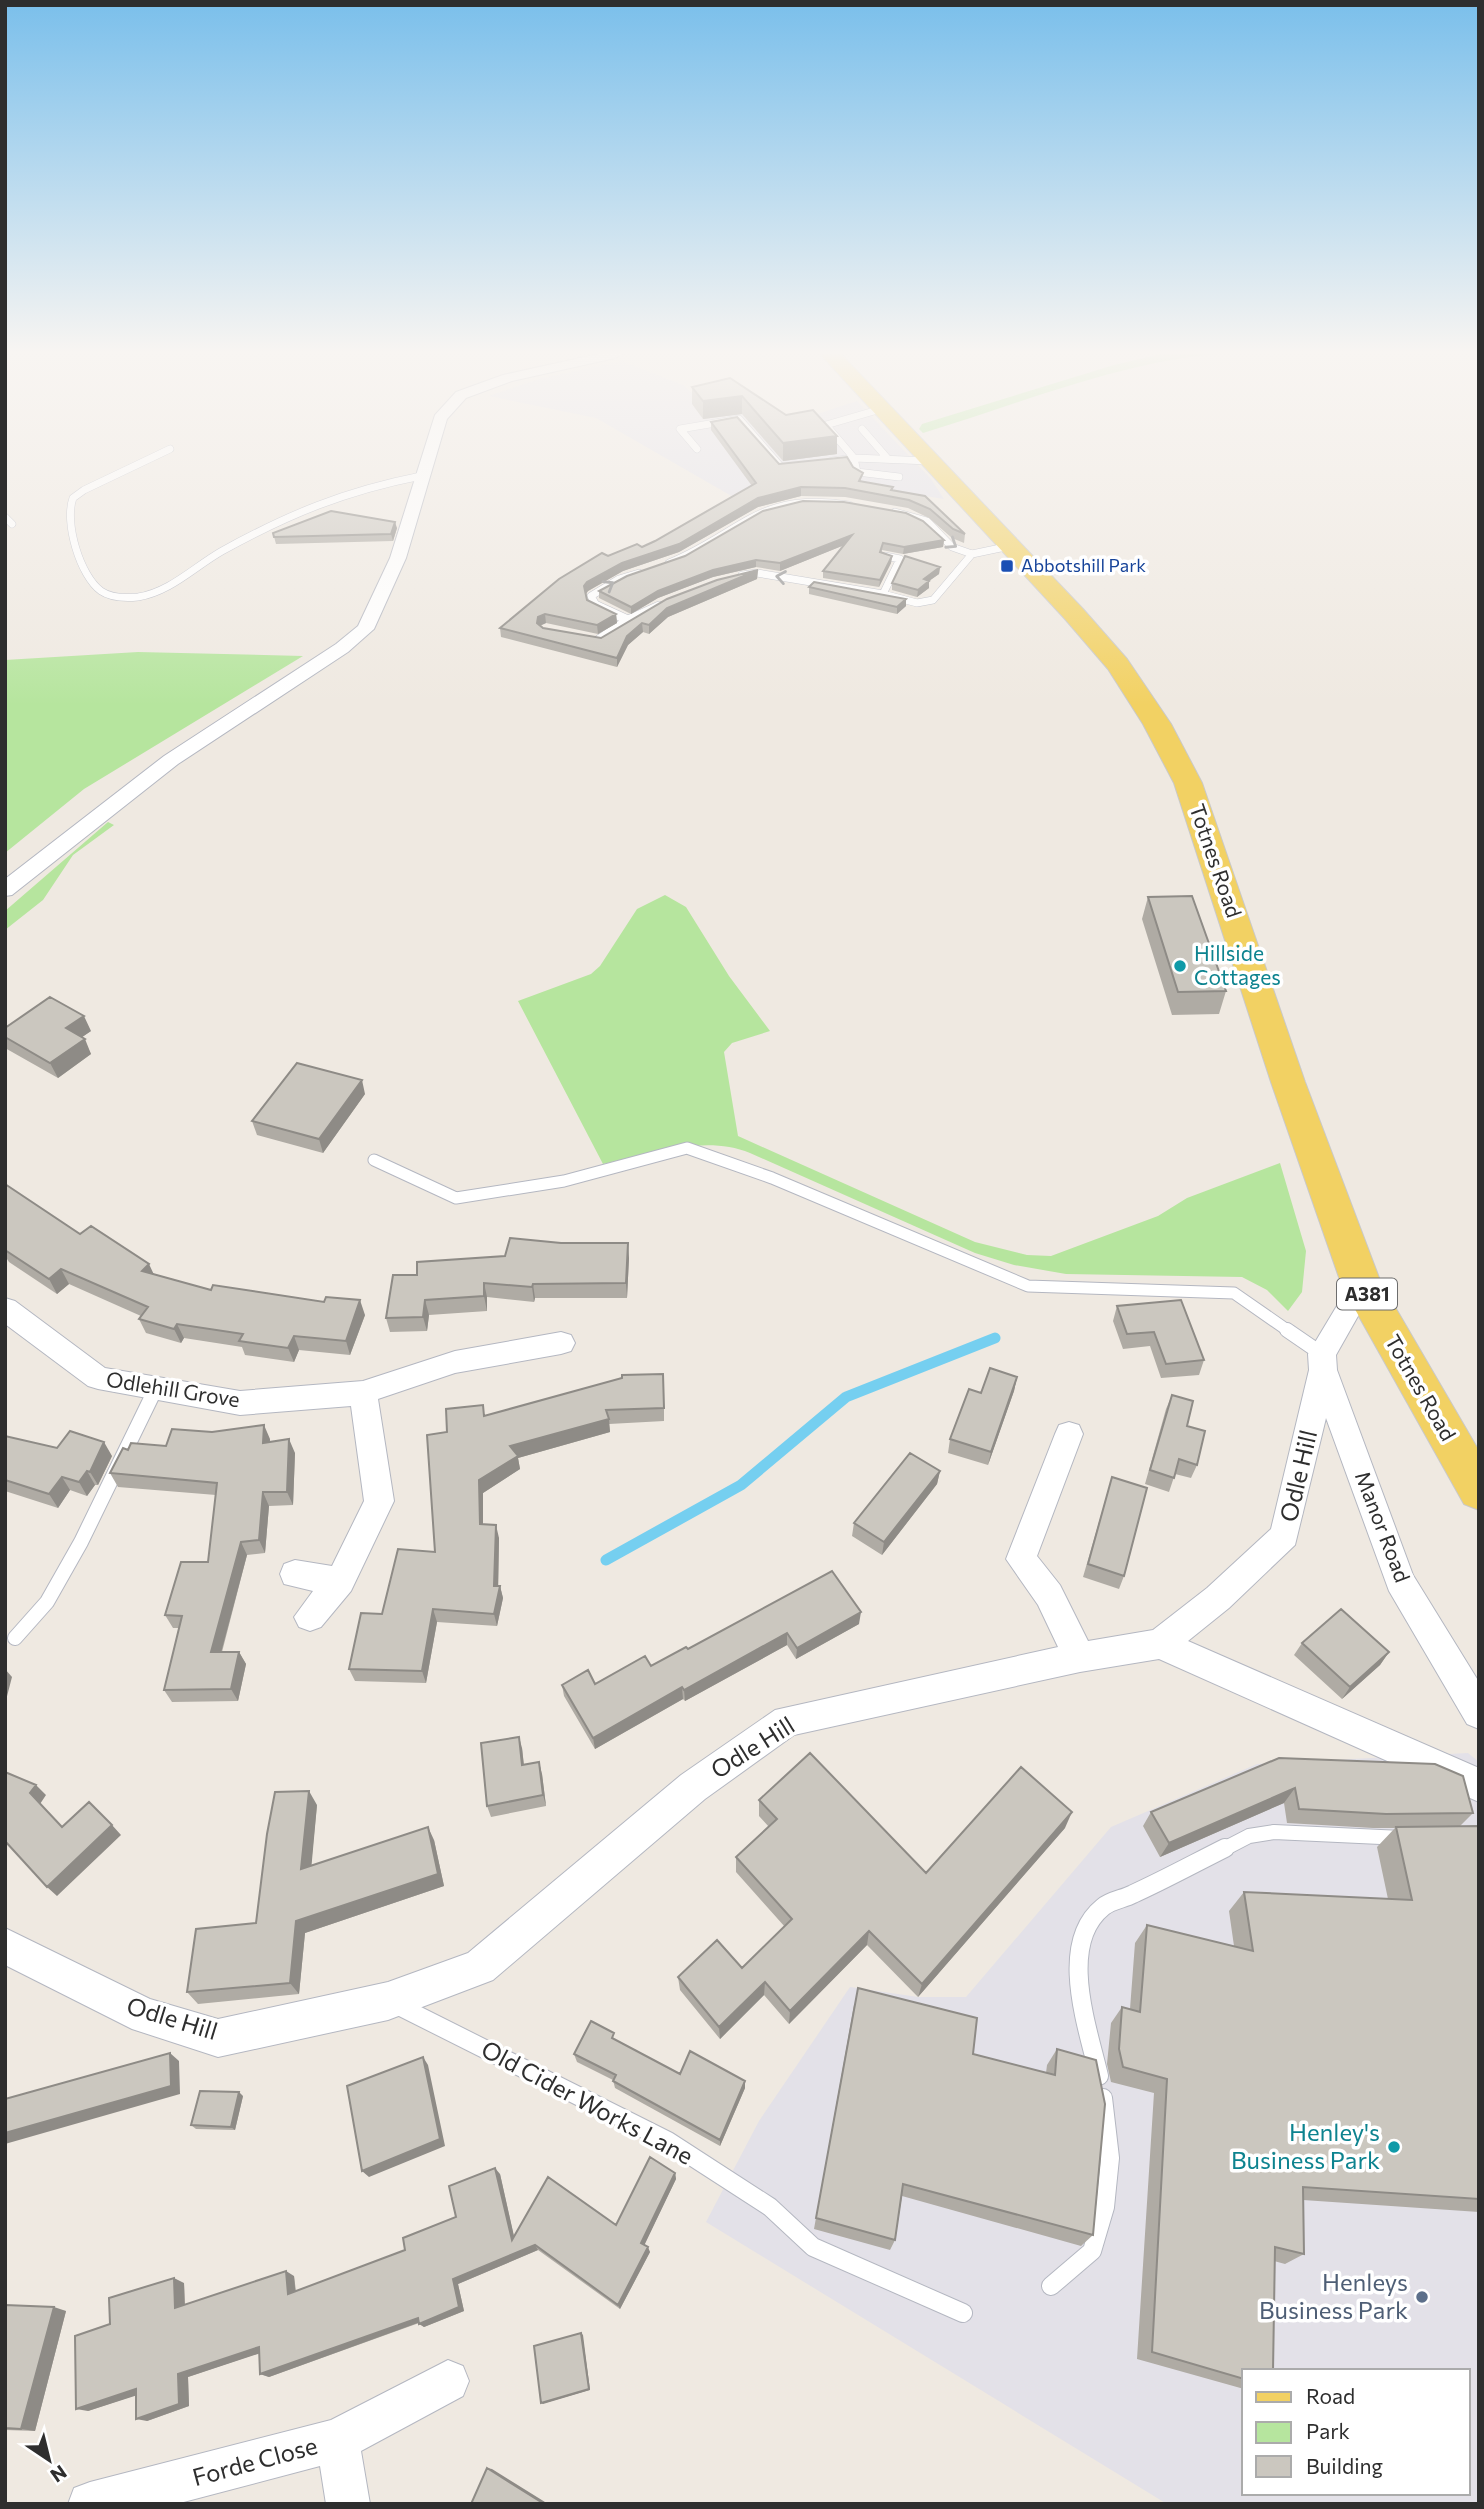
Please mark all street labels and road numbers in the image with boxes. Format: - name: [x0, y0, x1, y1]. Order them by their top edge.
- street label: Totnes Road: [1185, 800, 1248, 921]
- road number: A381: [1337, 1278, 1397, 1310]
- street label: Totnes Road: [1381, 1330, 1462, 1445]
- street label: Odlehill Grove: [105, 1366, 242, 1411]
- street label: Odle Hill: [1273, 1427, 1322, 1524]
- street label: Manor Road: [1351, 1467, 1416, 1586]
- street label: Odle Hill: [705, 1710, 799, 1784]
- street label: Odle Hill: [124, 1990, 221, 2045]
- street label: Old Cider Works Lane: [477, 2034, 698, 2170]
- street label: Forde Close: [189, 2430, 320, 2491]

